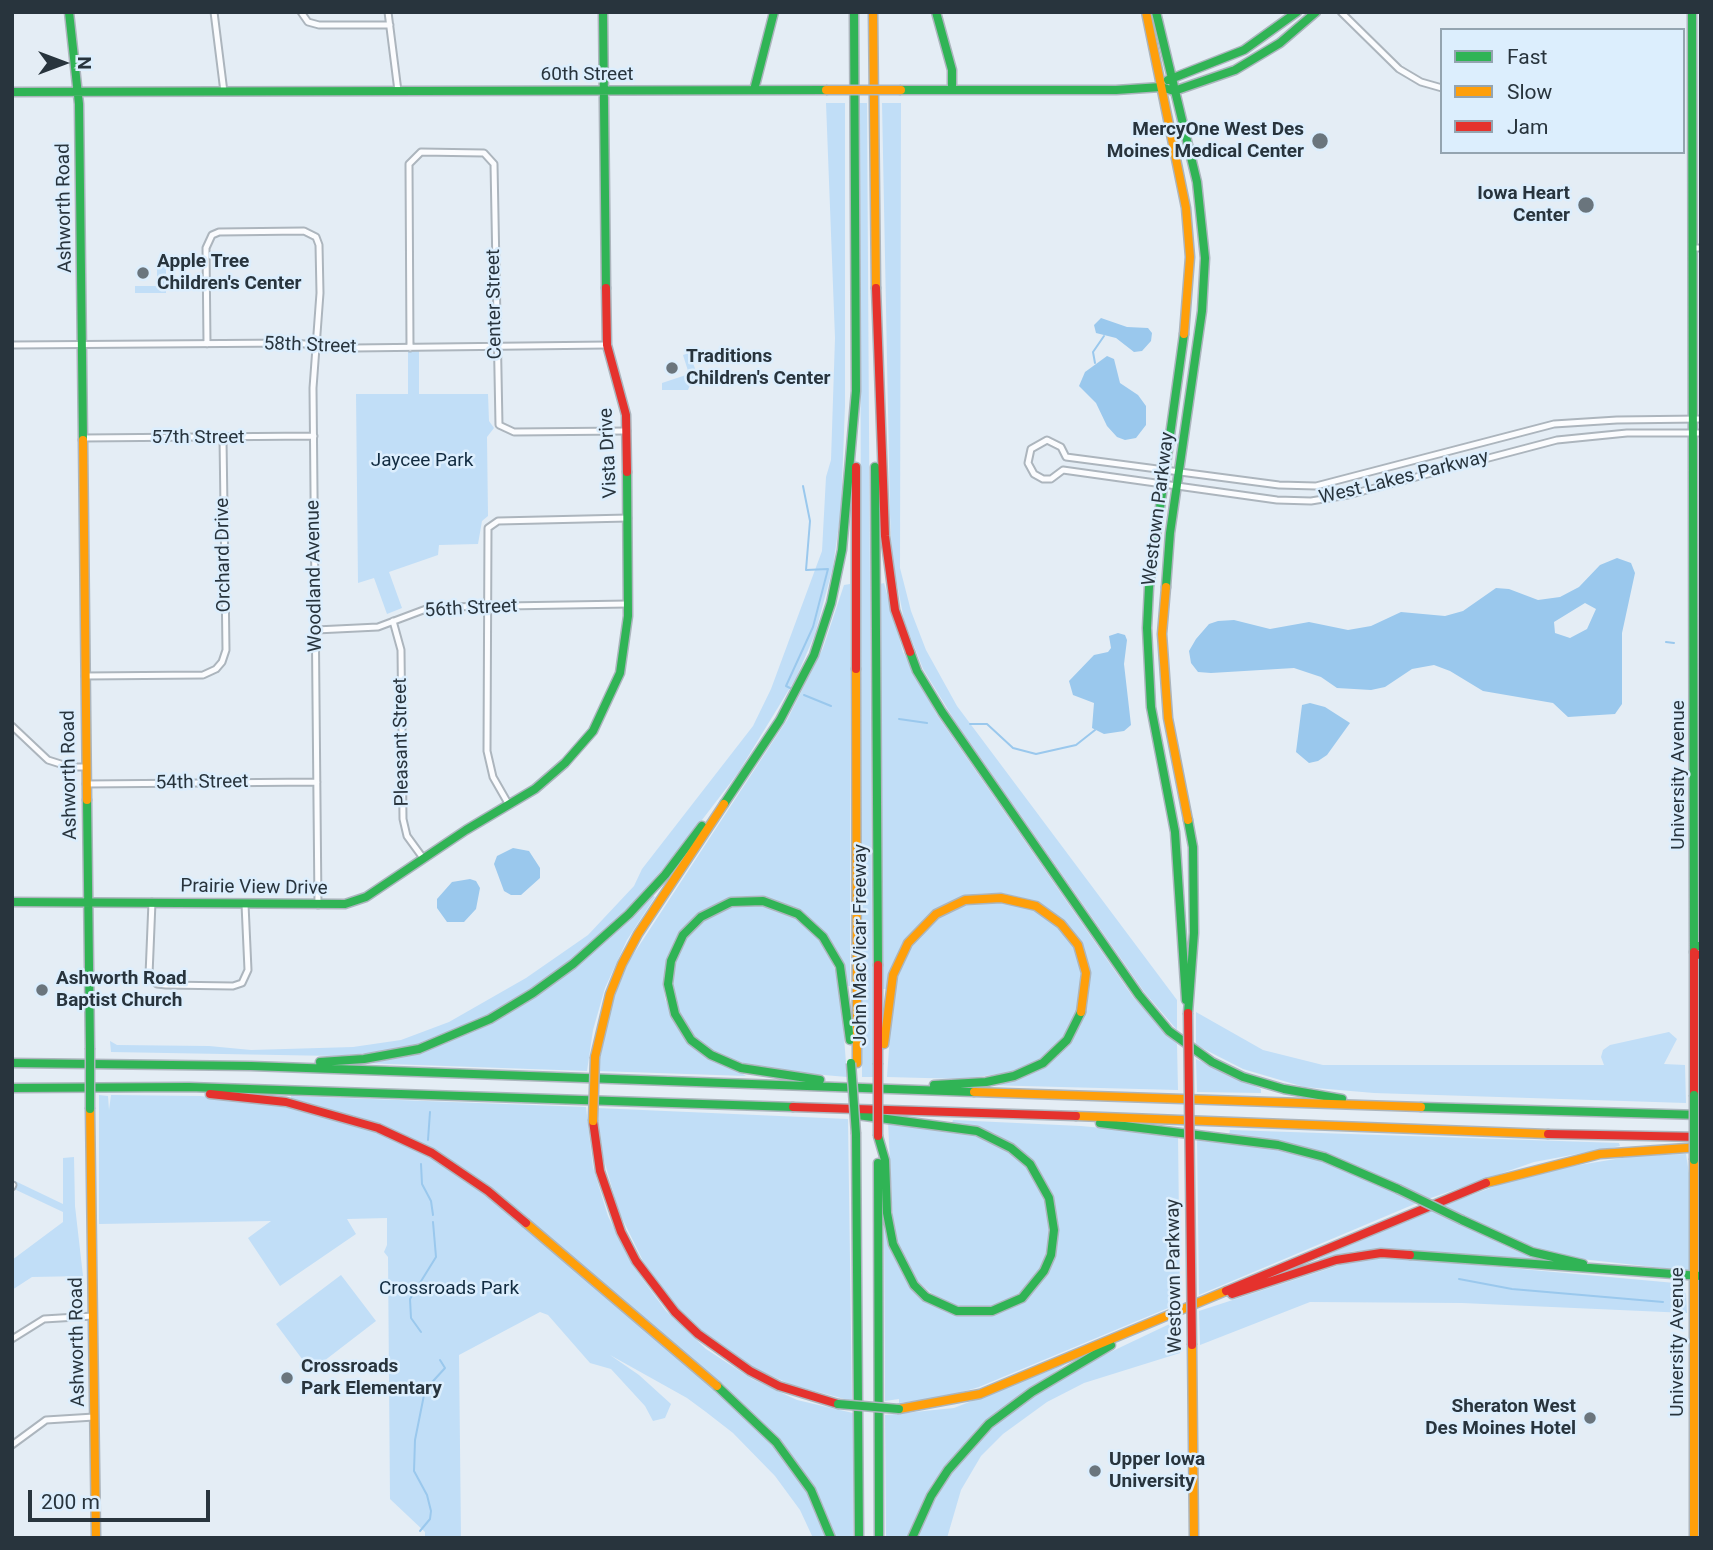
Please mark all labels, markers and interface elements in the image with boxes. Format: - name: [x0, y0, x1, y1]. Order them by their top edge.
- north arrow: [28, 28, 98, 98]
- legend: [1440, 28, 1685, 154]
- text: Fast: [1507, 45, 1547, 69]
- text: N: [73, 56, 96, 70]
- street label: 60th Street: [541, 64, 633, 86]
- text: Slow: [1507, 80, 1552, 104]
- text: Jam: [1507, 115, 1548, 139]
- place label: MercyOne West Des Moines Medical Center: [1107, 119, 1304, 163]
- marker: MercyOne West Des Moines Medical Center: [1310, 131, 1330, 151]
- street label: Ashworth Road: [52, 143, 78, 273]
- place label: Iowa Heart Center: [1477, 183, 1570, 227]
- marker: Iowa Heart Center: [1576, 195, 1596, 215]
- street label: Center Street: [483, 249, 507, 359]
- place label: Apple Tree Children's Center: [157, 251, 301, 295]
- marker: Apple Tree Children's Center: [135, 265, 151, 281]
- street label: 58th Street: [263, 333, 357, 359]
- place label: Traditions Children's Center: [686, 346, 830, 390]
- marker: Traditions Children's Center: [664, 360, 680, 376]
- street label: Vista Drive: [595, 407, 623, 499]
- street label: 57th Street: [152, 427, 244, 449]
- street label: Westown Parkway: [1138, 431, 1180, 587]
- street label: West Lakes Parkway: [1317, 446, 1491, 510]
- park label: Jaycee Park: [371, 450, 473, 472]
- street label: Orchard Drive: [212, 498, 236, 612]
- street label: Woodland Avenue: [302, 500, 328, 652]
- street label: 56th Street: [424, 595, 518, 623]
- street label: Pleasant Street: [389, 677, 415, 807]
- street label: University Avenue: [1668, 700, 1690, 850]
- street label: Ashworth Road: [57, 710, 83, 840]
- street label: 54th Street: [155, 771, 249, 795]
- street label: John MacVicar Freeway: [850, 844, 872, 1046]
- street label: Prairie View Drive: [180, 875, 328, 901]
- place label: Ashworth Road Baptist Church: [56, 968, 187, 1012]
- marker: Ashworth Road Baptist Church: [34, 982, 50, 998]
- street label: Westown Parkway: [1162, 1199, 1188, 1353]
- street label: University Avenue: [1667, 1267, 1689, 1417]
- street label: Ashworth Road: [65, 1277, 91, 1407]
- park label: Crossroads Park: [379, 1278, 519, 1300]
- place label: Crossroads Park Elementary: [301, 1356, 442, 1400]
- marker: Crossroads Park Elementary: [279, 1370, 295, 1386]
- place label: Sheraton West Des Moines Hotel: [1425, 1396, 1576, 1440]
- marker: Sheraton West Des Moines Hotel: [1582, 1410, 1598, 1426]
- place label: Upper Iowa University: [1109, 1449, 1205, 1493]
- marker: Upper Iowa University: [1087, 1463, 1103, 1479]
- scale bar: [32, 1476, 214, 1520]
- text: 200 m: [41, 1490, 100, 1514]

